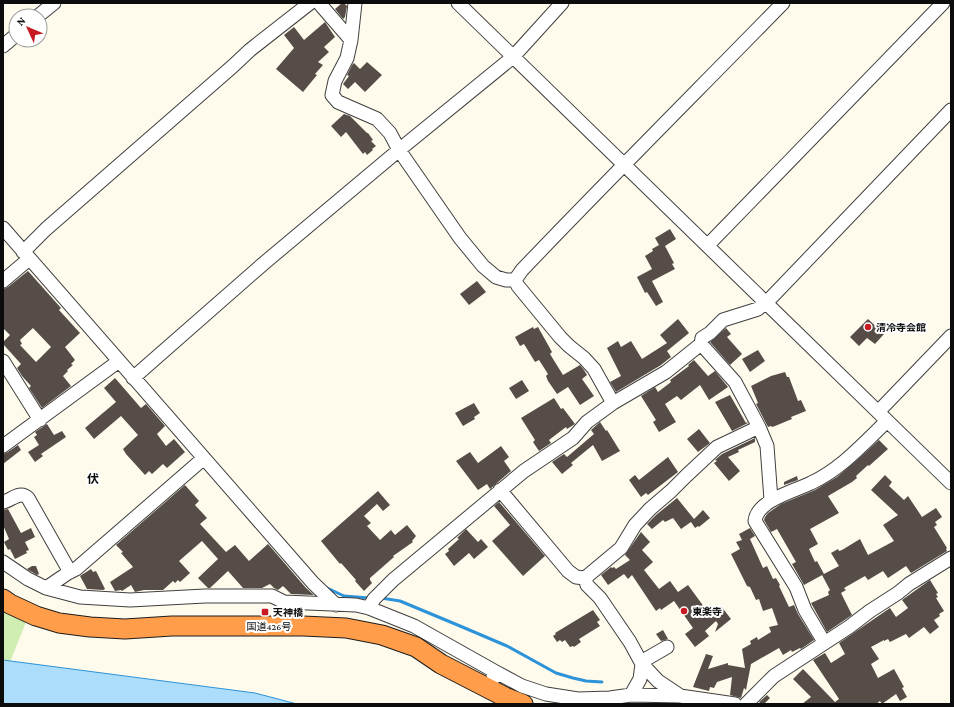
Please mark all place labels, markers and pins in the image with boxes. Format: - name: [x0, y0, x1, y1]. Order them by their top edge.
- marker: 清冷寺会館: [863, 322, 873, 332]
- place label: 清冷寺会館: [876, 322, 926, 333]
- marker: 東楽寺: [679, 606, 689, 616]
- place label: 東楽寺: [692, 606, 722, 617]
- marker: 天神橋: [260, 607, 270, 617]
- place label: 天神橋: [273, 607, 303, 618]

